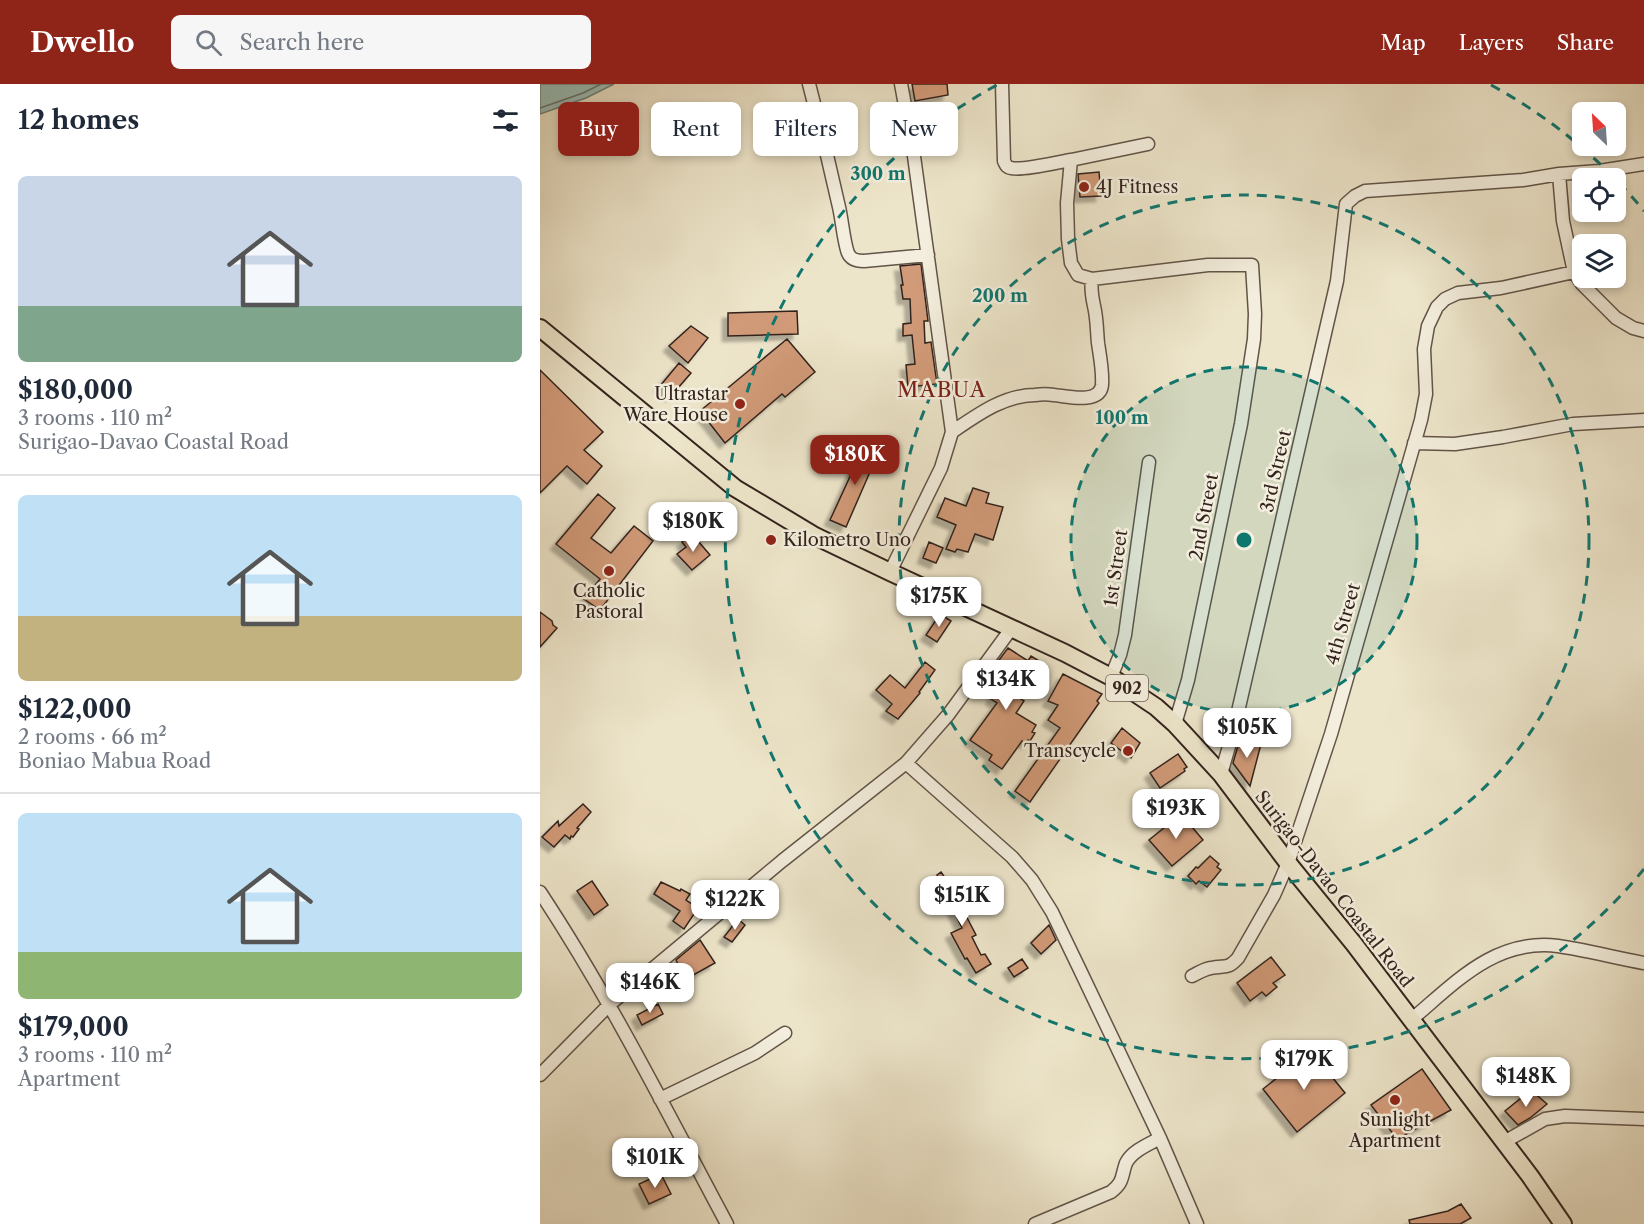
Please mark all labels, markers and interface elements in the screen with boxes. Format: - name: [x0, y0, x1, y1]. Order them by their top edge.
- search box: [171, 15, 591, 69]
- text: Dwello: [30, 25, 135, 59]
- icon: search: [192, 26, 225, 59]
- text: Search here: [240, 29, 364, 56]
- text: Map: [1381, 30, 1426, 55]
- text: Layers: [1459, 30, 1524, 55]
- text: Share: [1557, 30, 1614, 55]
- chip: Buy: [558, 102, 639, 156]
- chip: Rent: [651, 102, 741, 156]
- chip: Filters: [753, 102, 858, 156]
- chip: New: [870, 102, 958, 156]
- north arrow: [1572, 102, 1626, 156]
- map controls: [1572, 102, 1626, 288]
- text: 12 homes: [18, 104, 139, 136]
- icon: filters: [489, 104, 522, 137]
- text: 300 m: [850, 163, 906, 185]
- button: locate: [1572, 168, 1626, 222]
- place label: 4J Fitness: [1096, 176, 1178, 198]
- marker: 4J Fitness: [1077, 180, 1091, 194]
- icon: home: [216, 215, 324, 323]
- button: layers: [1572, 234, 1626, 288]
- text: 200 m: [972, 285, 1028, 307]
- text: $180,000: [18, 374, 133, 406]
- district label: MABUA: [897, 377, 987, 402]
- place label: Ultrastar Ware House: [622, 383, 728, 426]
- marker: Ultrastar Ware House: [733, 397, 747, 411]
- text: 3 rooms · 110 m²: [18, 406, 172, 430]
- text: 100 m: [1095, 407, 1149, 429]
- street label: 3rd Street: [1256, 427, 1296, 514]
- text: Surigao-Davao Coastal Road: [18, 430, 289, 454]
- pin: $180K: [813, 435, 897, 486]
- text: $180K: [824, 442, 886, 466]
- street label: 2nd Street: [1185, 471, 1223, 562]
- pin: $180K: [651, 502, 735, 553]
- text: $180K: [662, 509, 724, 533]
- street label: 1st Street: [1100, 527, 1132, 608]
- place label: Kilometro Uno: [783, 529, 911, 551]
- centre of rings: [1234, 530, 1254, 550]
- marker: Kilometro Uno: [764, 533, 778, 547]
- icon: home: [216, 534, 324, 642]
- marker: Catholic Pastoral: [602, 564, 616, 578]
- pin: $175K: [897, 577, 981, 628]
- place label: Catholic Pastoral: [573, 580, 645, 623]
- street label: 4th Street: [1321, 580, 1365, 667]
- text: $175K: [910, 584, 968, 608]
- pin: $134K: [964, 660, 1048, 711]
- text: $134K: [976, 667, 1036, 691]
- road number: 902: [1106, 675, 1148, 701]
- text: $122,000: [18, 693, 131, 725]
- pin: $105K: [1205, 708, 1289, 759]
- text: $105K: [1217, 715, 1277, 739]
- text: 2 rooms · 66 m²: [18, 725, 167, 749]
- place label: Transcycle: [1024, 740, 1116, 762]
- marker: Transcycle: [1121, 744, 1135, 758]
- text: Boniao Mabua Road: [18, 749, 211, 773]
- street label: Surigao-Davao Coastal Road: [1250, 786, 1418, 992]
- pin: $193K: [1134, 789, 1218, 840]
- text: $193K: [1146, 796, 1206, 820]
- icon: home: [216, 852, 324, 960]
- pin: $151K: [920, 876, 1004, 927]
- pin: $122K: [693, 880, 777, 931]
- text: $151K: [934, 883, 990, 907]
- text: $122K: [705, 887, 765, 911]
- pin: $146K: [608, 963, 692, 1014]
- text: $146K: [620, 970, 680, 994]
- text: $179,000: [18, 1011, 129, 1043]
- pin: $179K: [1262, 1040, 1346, 1091]
- text: 3 rooms · 110 m²: [18, 1043, 172, 1067]
- text: $179K: [1275, 1047, 1333, 1071]
- pin: $148K: [1484, 1057, 1568, 1108]
- text: $148K: [1496, 1064, 1556, 1088]
- text: Apartment: [18, 1067, 121, 1091]
- marker: Sunlight Apartment: [1388, 1093, 1402, 1107]
- place label: Sunlight Apartment: [1348, 1109, 1442, 1152]
- pin: $101K: [613, 1138, 697, 1189]
- text: $101K: [626, 1145, 684, 1169]

